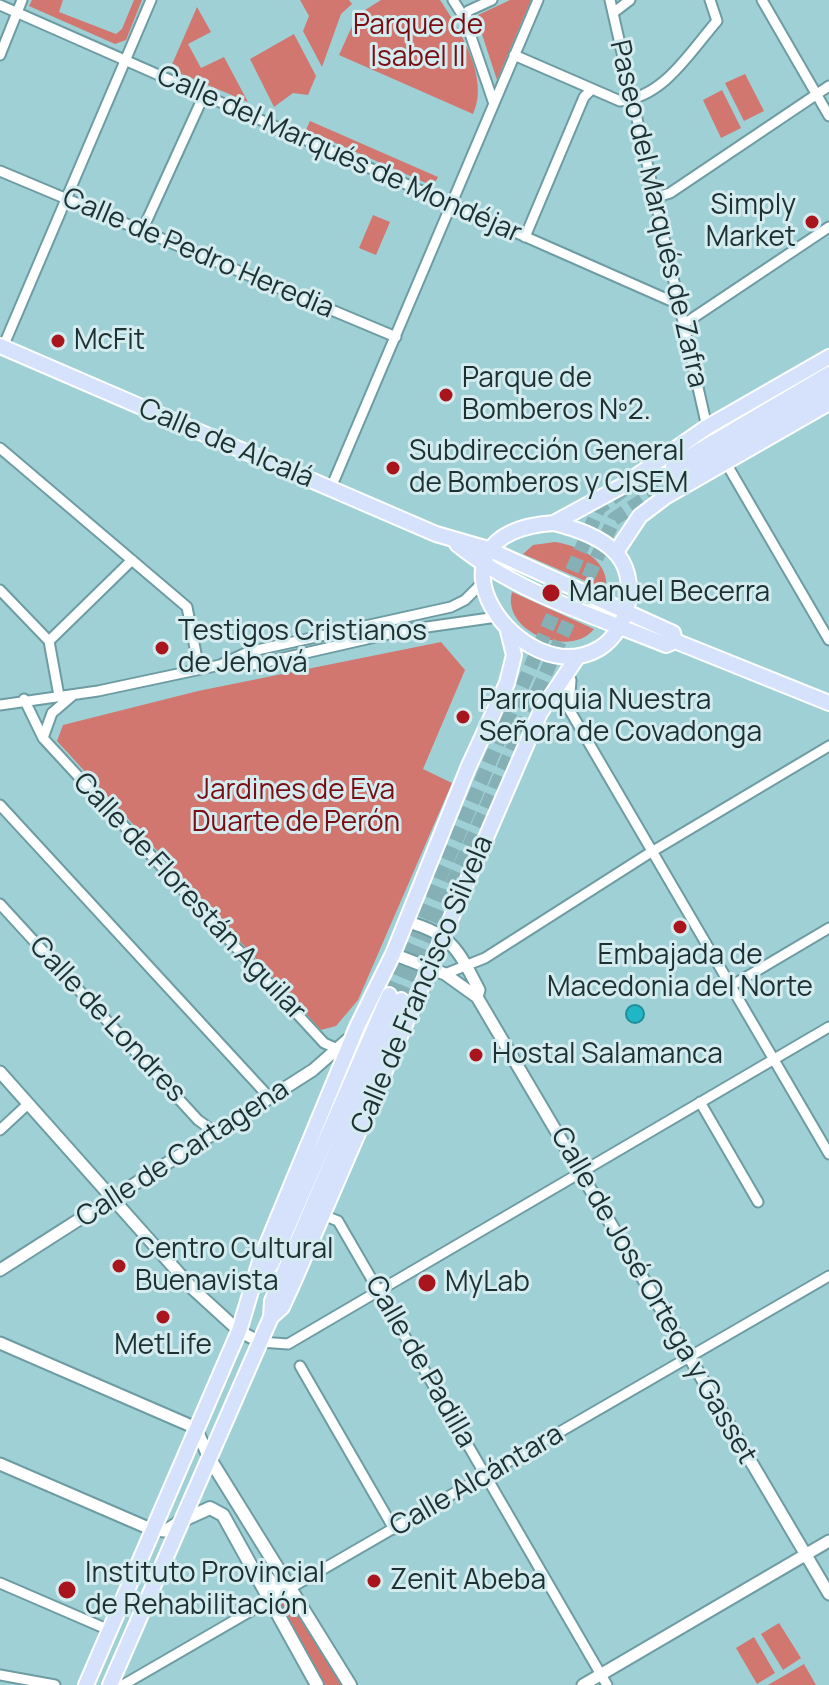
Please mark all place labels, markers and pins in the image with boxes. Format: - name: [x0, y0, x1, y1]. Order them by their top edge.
- place label: Simply Market: [706, 189, 796, 255]
- marker: Simply Market: [803, 213, 821, 231]
- place label: McFit: [74, 324, 145, 358]
- marker: McFit: [49, 332, 67, 350]
- place label: Parque de Bomberos Nº2.: [462, 362, 651, 428]
- marker: Parque de Bomberos Nº2.: [437, 386, 455, 404]
- place label: Subdirección General de Bomberos y CISEM: [409, 435, 688, 501]
- marker: Subdirección General de Bomberos y CISEM: [384, 459, 402, 477]
- place label: Manuel Becerra: [569, 576, 770, 610]
- marker: Manuel Becerra: [540, 582, 562, 604]
- place label: Testigos Cristianos de Jehová: [178, 615, 427, 681]
- marker: Testigos Cristianos de Jehová: [153, 639, 171, 657]
- place label: Parroquia Nuestra Señora de Covadonga: [479, 684, 762, 750]
- marker: Parroquia Nuestra Señora de Covadonga: [454, 708, 472, 726]
- marker: Embajada de Macedonia del Norte: [671, 918, 689, 936]
- place label: Embajada de Macedonia del Norte: [547, 939, 813, 1005]
- place label: Hostal Salamanca: [492, 1038, 723, 1072]
- marker: Hostal Salamanca: [467, 1046, 485, 1064]
- place label: Centro Cultural Buenavista: [135, 1233, 333, 1299]
- marker: Centro Cultural Buenavista: [110, 1257, 128, 1275]
- place label: MyLab: [445, 1266, 530, 1300]
- marker: MyLab: [416, 1272, 438, 1294]
- marker: MetLife: [154, 1308, 172, 1326]
- place label: MetLife: [114, 1329, 212, 1363]
- place label: Instituto Provincial de Rehabilitación: [85, 1557, 325, 1623]
- place label: Zenit Abeba: [390, 1564, 546, 1598]
- marker: Zenit Abeba: [365, 1572, 383, 1590]
- marker: Instituto Provincial de Rehabilitación: [56, 1579, 78, 1601]

